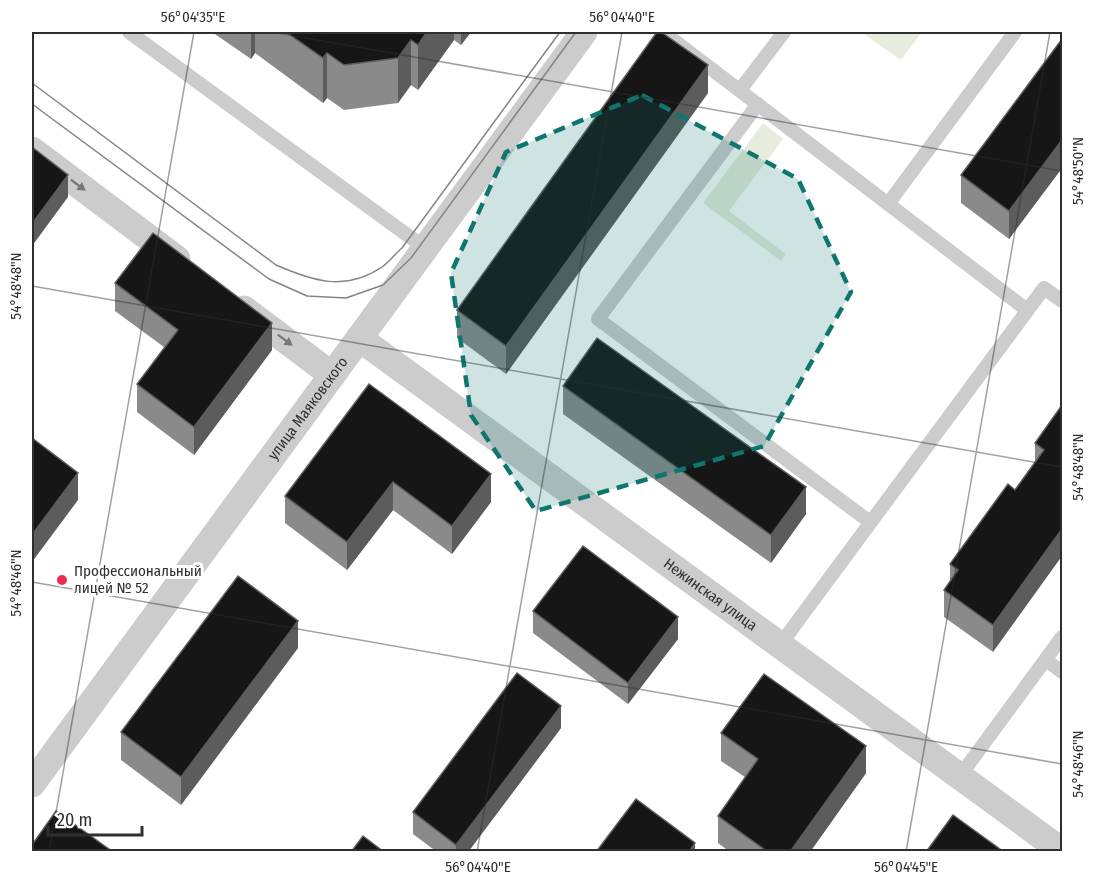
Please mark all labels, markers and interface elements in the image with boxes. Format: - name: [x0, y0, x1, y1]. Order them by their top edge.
- text: 56°04'35"E: [161, 8, 225, 26]
- text: 56°04'40"E: [589, 8, 655, 26]
- text: 54°48'50"N: [1069, 137, 1087, 205]
- one-way arrow: [70, 179, 86, 191]
- text: 54°48'48"N: [7, 252, 25, 320]
- one-way arrow: [276, 334, 292, 346]
- street label: улица Маяковского: [264, 353, 352, 463]
- text: 54°48'48"N: [1069, 433, 1087, 501]
- text: 54°48'46"N: [7, 549, 25, 617]
- street label: Нежинская улица: [660, 554, 761, 634]
- place label: Профессиональный лицей № 52: [74, 562, 202, 597]
- marker: Профессиональный лицей № 52: [55, 573, 69, 587]
- text: 54°48'46"N: [1069, 730, 1087, 798]
- scale bar: [48, 799, 142, 837]
- text: 20 m: [57, 809, 92, 831]
- text: 56°04'40"E: [445, 858, 511, 876]
- text: 56°04'45"E: [874, 858, 938, 876]

